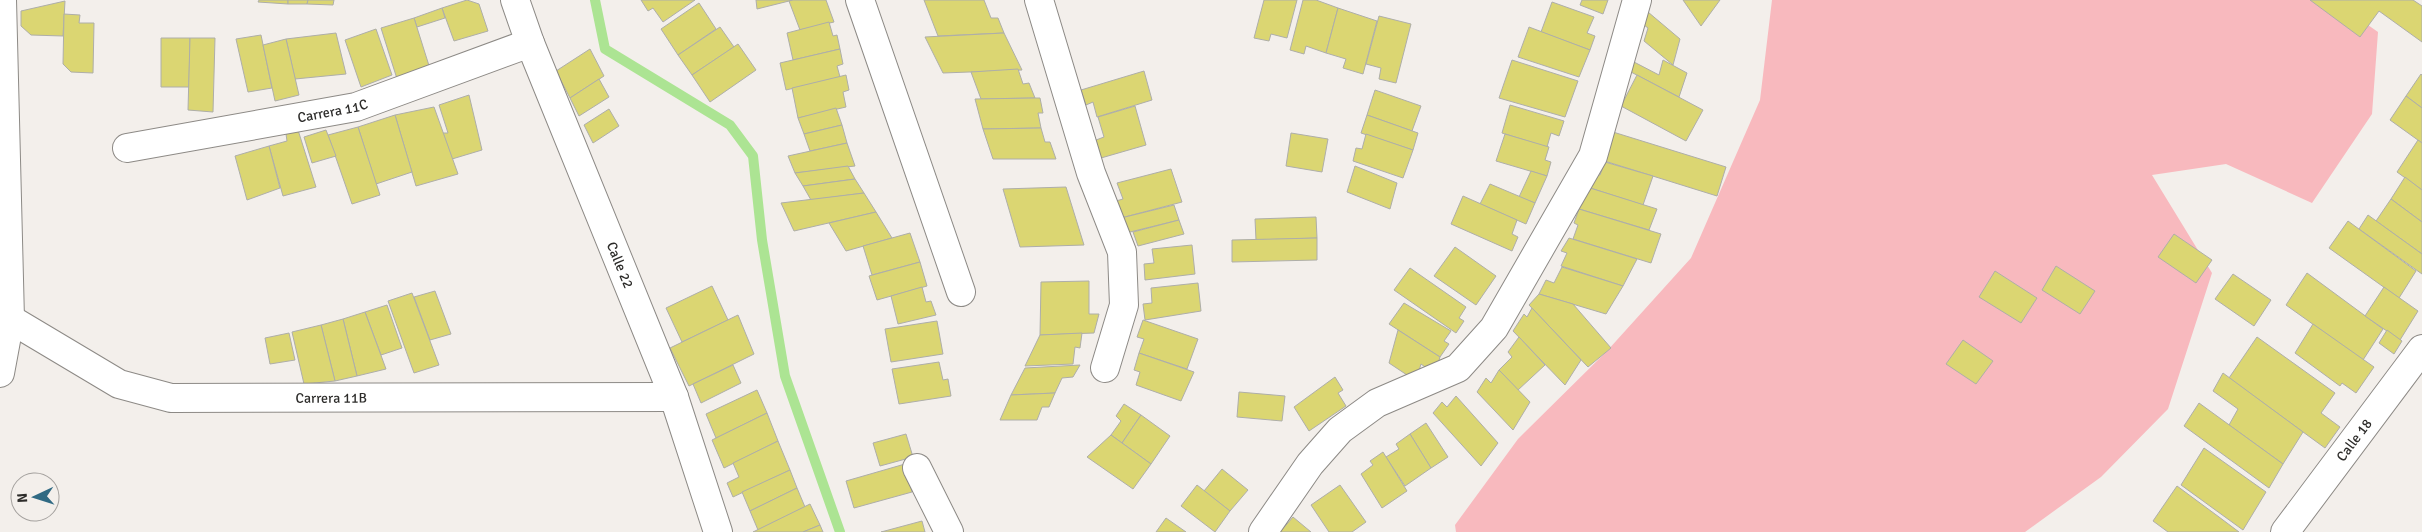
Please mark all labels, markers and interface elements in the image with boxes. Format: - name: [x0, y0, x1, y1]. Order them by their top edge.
- street label: Carrera 11C: [296, 95, 370, 126]
- street label: Calle 22: [603, 239, 637, 291]
- street label: Carrera 11B: [296, 390, 367, 407]
- street label: Calle 18: [2333, 416, 2376, 465]
- north arrow: [10, 472, 60, 522]
- text: N: [14, 492, 31, 503]

